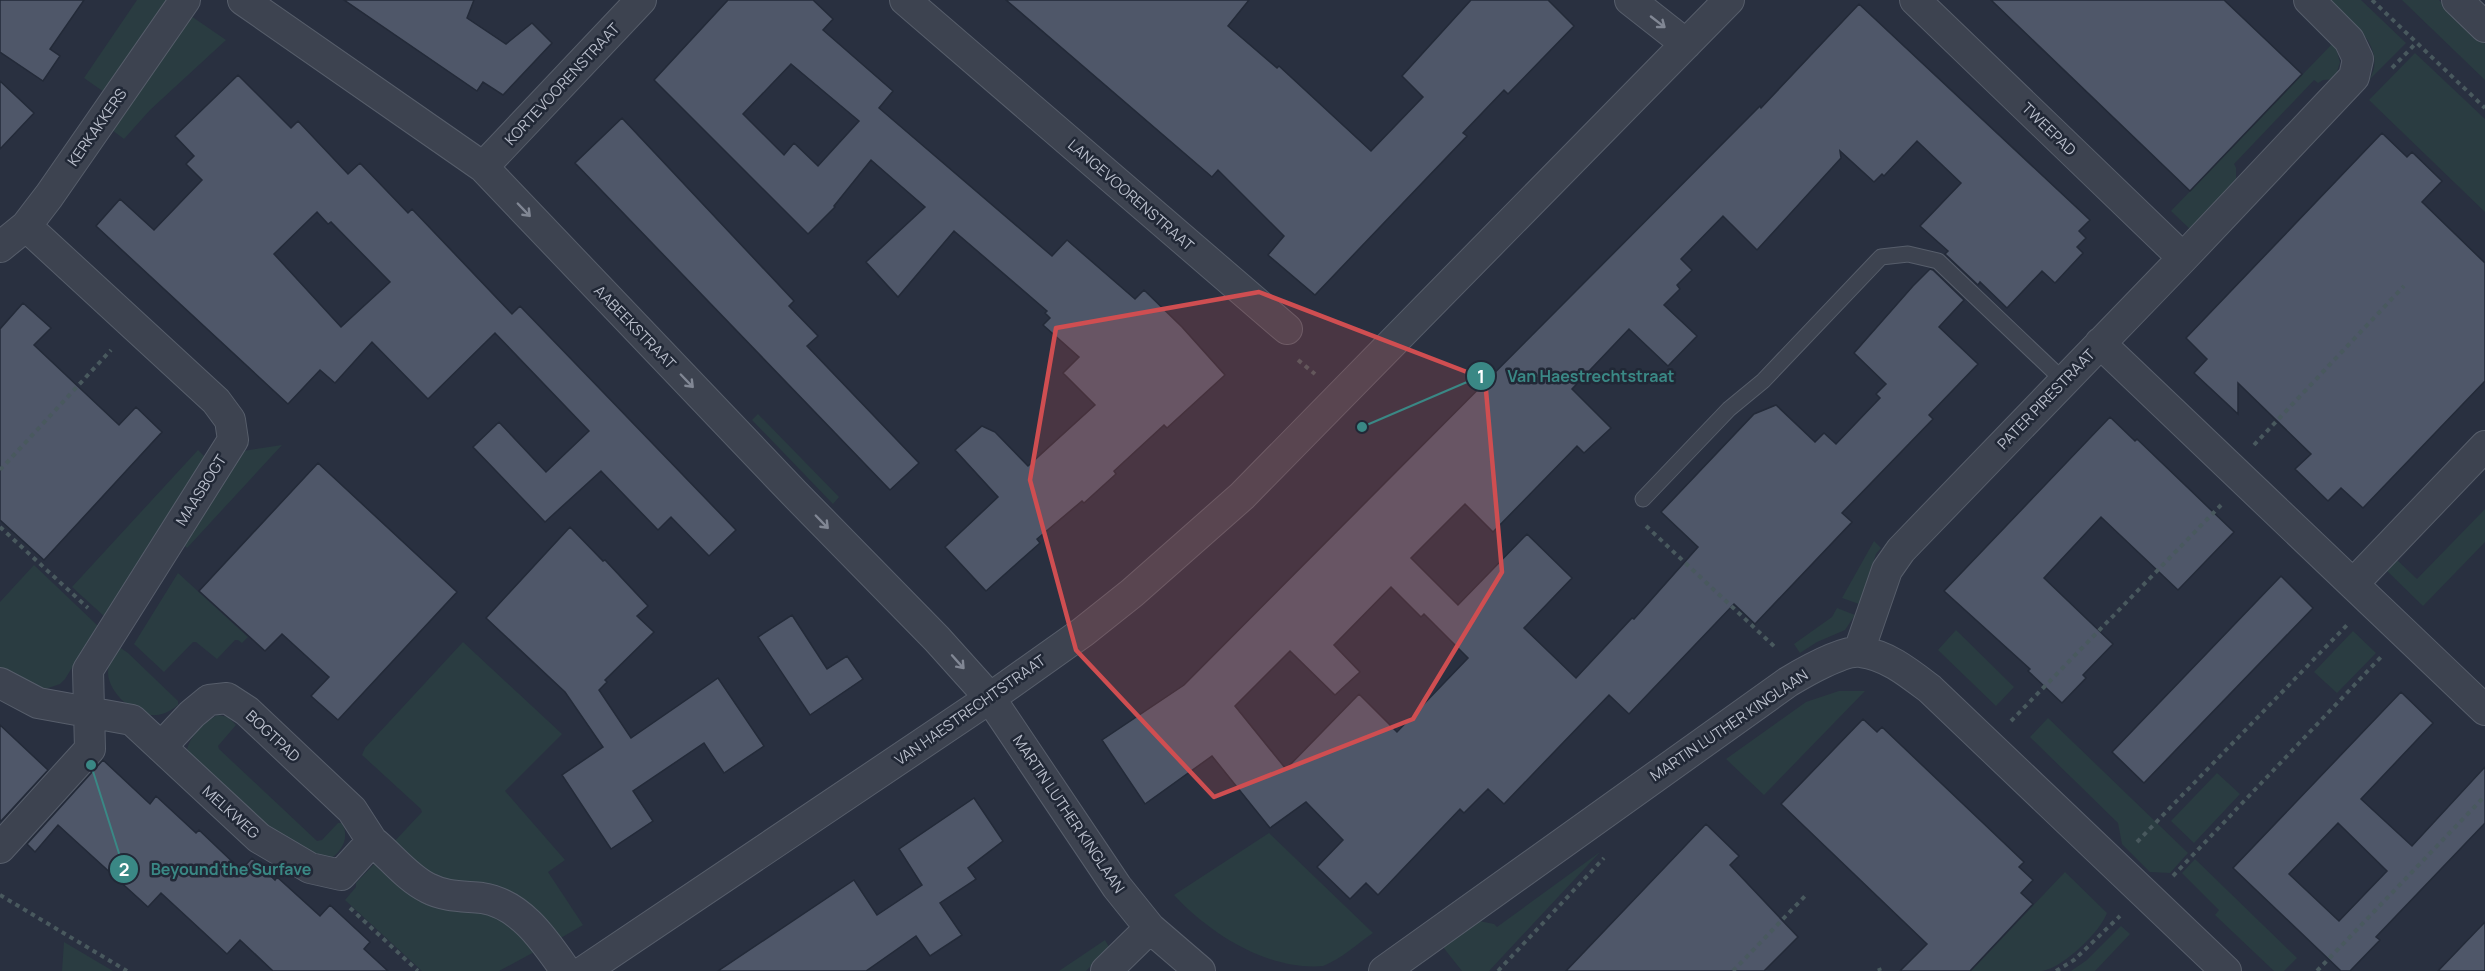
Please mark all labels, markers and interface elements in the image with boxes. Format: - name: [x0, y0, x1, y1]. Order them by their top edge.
- one-way arrow: [1649, 16, 1665, 29]
- street label: KORTEVOORENSTRAAT: [500, 18, 624, 150]
- street label: KERKAKKERS: [62, 84, 132, 170]
- street label: TWEEPAD: [2017, 98, 2081, 160]
- street label: LANGEVOORENSTRAAT: [1064, 134, 1199, 256]
- one-way arrow: [516, 202, 531, 217]
- street label: AABEEKSTRAAT: [589, 280, 681, 374]
- street label: PATER PIRESTRAAT: [1992, 344, 2100, 454]
- callout: Van Haestrechtstraat: [1466, 359, 1687, 393]
- text: 1: [1477, 364, 1485, 388]
- text: Van Haestrechtstraat: [1507, 365, 1675, 387]
- one-way arrow: [680, 374, 694, 389]
- street label: MAASBOGT: [171, 450, 231, 530]
- one-way arrow: [815, 514, 830, 529]
- street label: VAN HAESTRECHTSTRAAT: [890, 650, 1050, 770]
- one-way arrow: [951, 654, 965, 669]
- street label: MARTIN LUTHER KINGLAAN: [1646, 664, 1812, 786]
- street label: BOGTPAD: [241, 705, 305, 767]
- street label: MARTIN LUTHER KINGLAAN: [1008, 731, 1130, 897]
- street label: MELKWEG: [198, 781, 265, 844]
- callout: Beyound the Surfave: [109, 852, 323, 886]
- text: 2: [119, 857, 129, 881]
- text: Beyound the Surfave: [151, 858, 312, 880]

